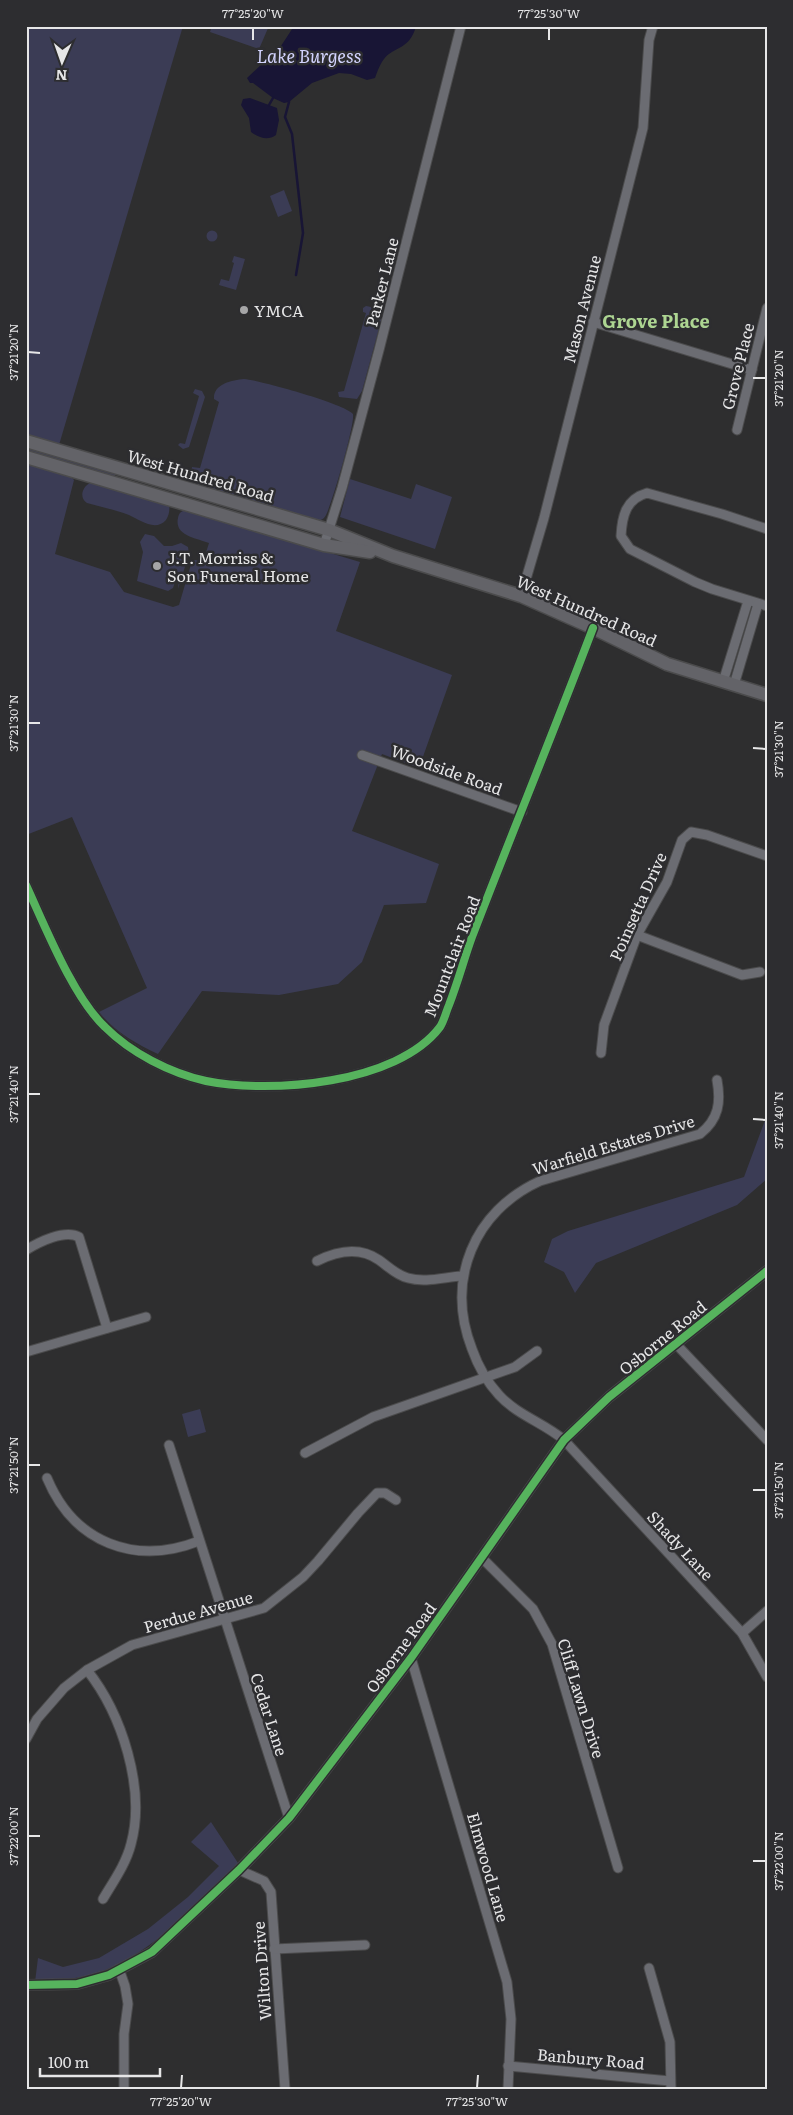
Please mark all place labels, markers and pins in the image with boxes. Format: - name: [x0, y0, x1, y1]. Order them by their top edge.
- place label: YMCA: [254, 298, 304, 322]
- marker: YMCA: [238, 304, 250, 316]
- place label: J.T. Morriss & Son Funeral Home: [167, 545, 309, 587]
- marker: J.T. Morriss & Son Funeral Home: [151, 560, 163, 572]

